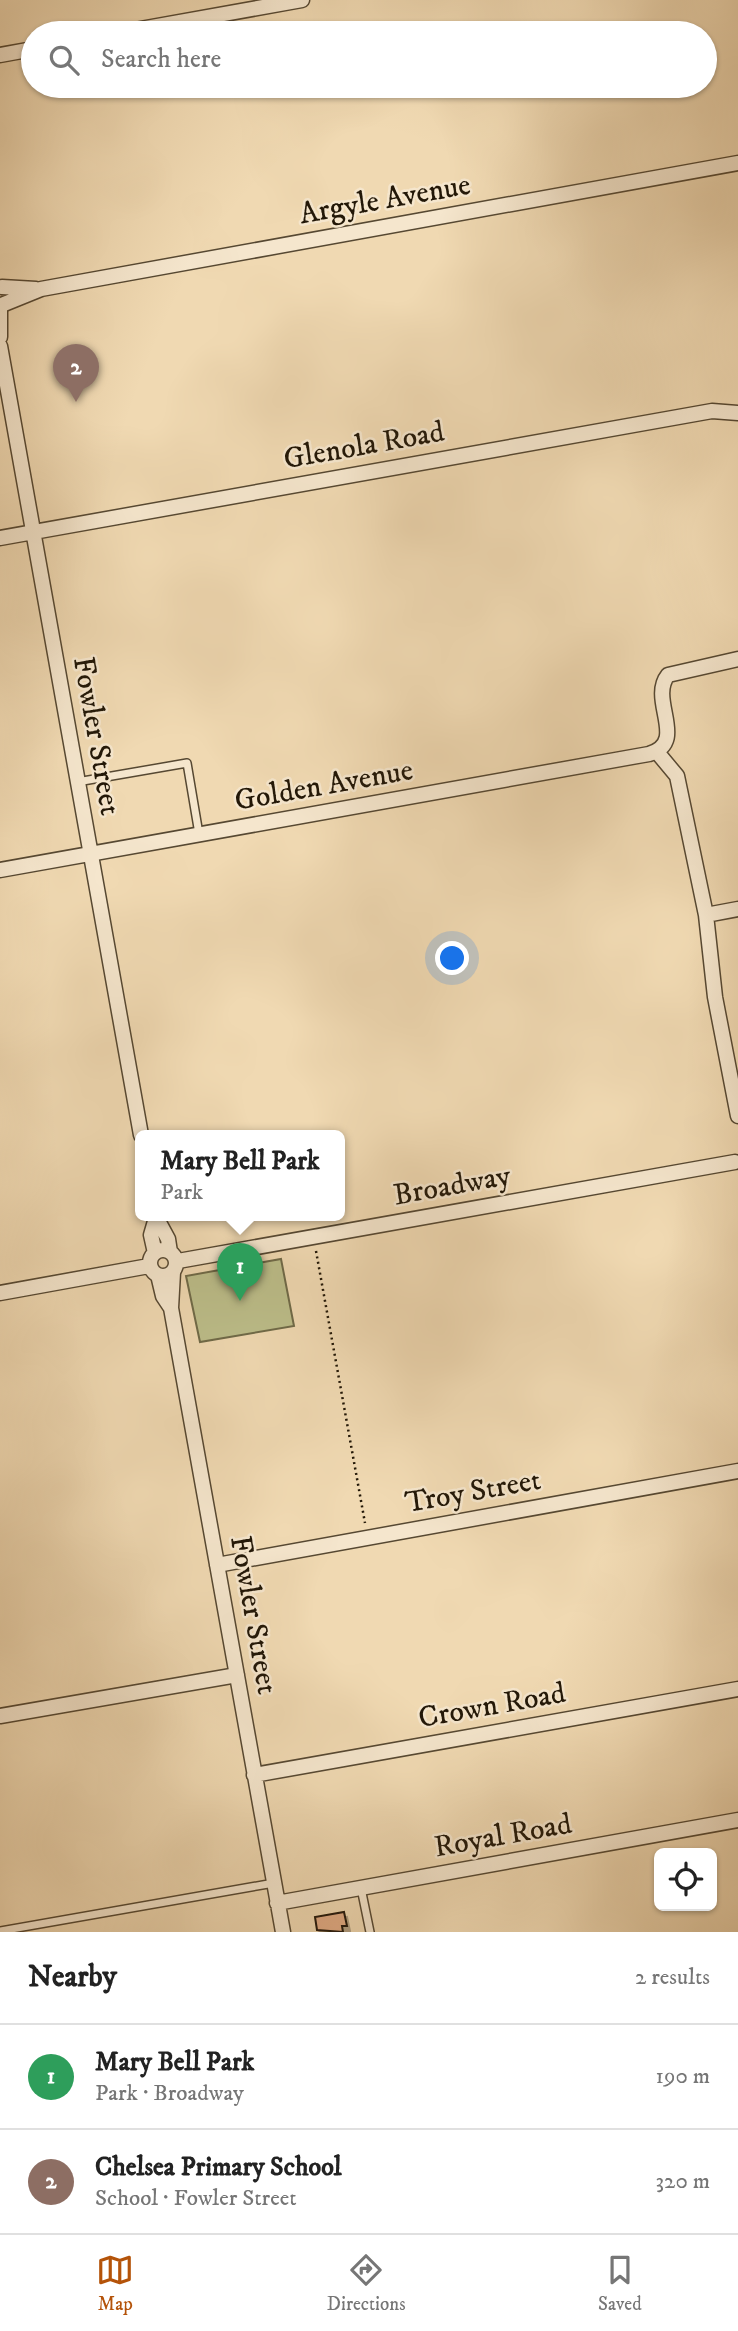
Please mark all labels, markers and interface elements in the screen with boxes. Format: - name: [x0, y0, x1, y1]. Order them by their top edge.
- search box: [21, 21, 717, 98]
- icon: search: [45, 41, 83, 79]
- text: Search here: [101, 43, 221, 76]
- street label: Argyle Avenue: [297, 167, 473, 233]
- pin: 2: [53, 344, 99, 402]
- street label: Glenola Road: [281, 414, 447, 478]
- street label: Fowler Street: [64, 654, 128, 818]
- street label: Golden Avenue: [232, 752, 416, 820]
- your location: [435, 941, 469, 975]
- popup: [135, 1130, 345, 1221]
- text: Mary Bell Park: [160, 1145, 320, 1178]
- street label: Broadway: [391, 1157, 514, 1214]
- text: Park: [160, 1178, 203, 1207]
- pin: 1: [217, 1243, 263, 1301]
- street label: Troy Street: [402, 1462, 544, 1522]
- street label: Fowler Street: [221, 1533, 285, 1697]
- street label: Crown Road: [415, 1675, 569, 1737]
- street label: Royal Road: [431, 1806, 575, 1866]
- map controls: [654, 1848, 717, 1911]
- button: locate: [654, 1848, 717, 1911]
- text: Nearby: [28, 1959, 117, 1996]
- text: 2 results: [635, 1963, 710, 1992]
- text: Mary Bell Park: [95, 2046, 254, 2079]
- text: 1: [47, 2062, 55, 2091]
- text: 190 m: [656, 2062, 710, 2091]
- text: Park · Broadway: [95, 2079, 244, 2108]
- text: Chelsea Primary School: [95, 2151, 342, 2184]
- text: 2: [45, 2167, 57, 2196]
- text: 320 m: [656, 2167, 710, 2196]
- text: School · Fowler Street: [95, 2184, 297, 2213]
- tab: Map: [96, 2251, 134, 2316]
- tab: Directions: [327, 2251, 406, 2316]
- tab: Saved: [598, 2251, 642, 2316]

